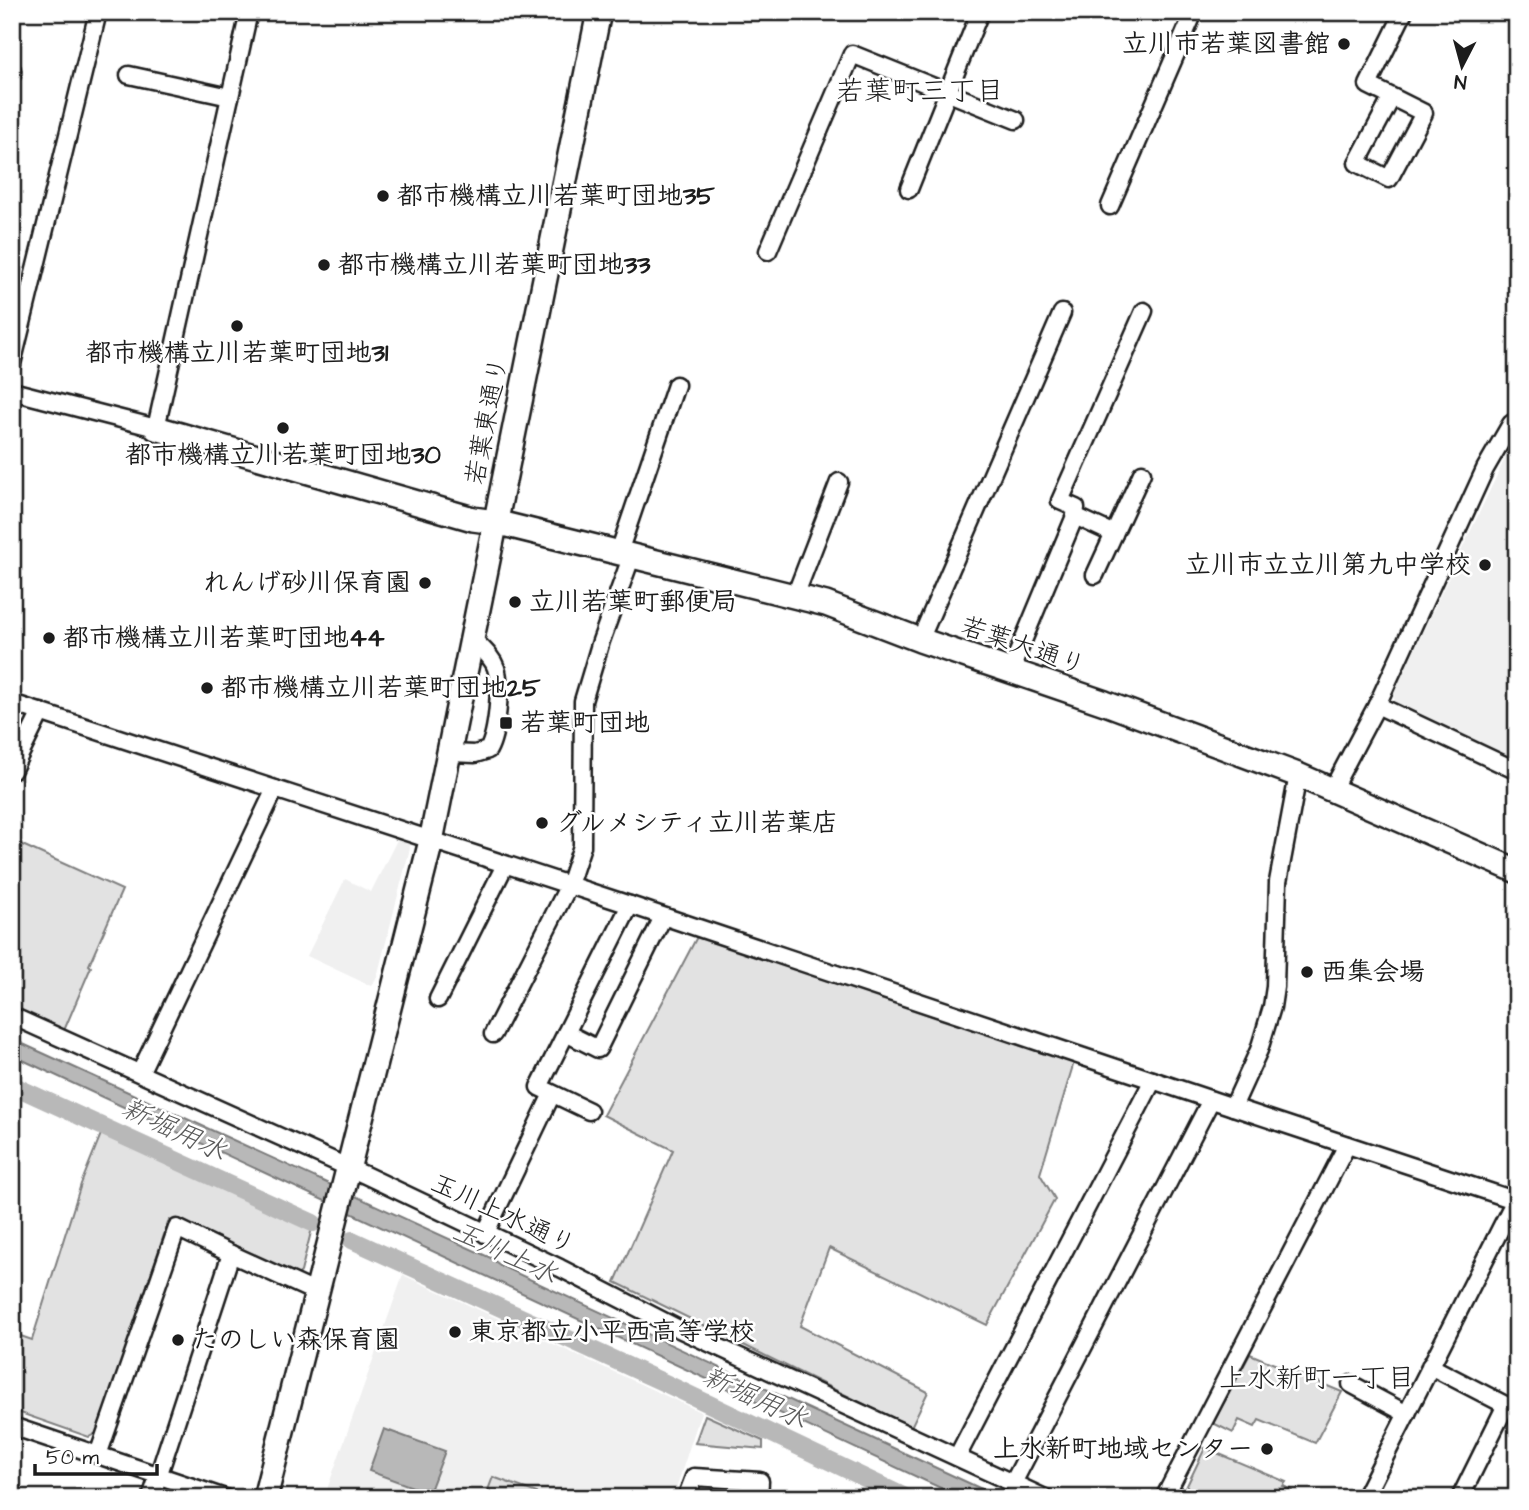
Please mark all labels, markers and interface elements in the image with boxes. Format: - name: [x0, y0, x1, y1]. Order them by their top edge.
- place label: 立川市若葉図書館: [1122, 26, 1330, 62]
- north arrow: [1428, 32, 1498, 102]
- marker: 立川市若葉図書館: [1336, 36, 1352, 52]
- text: N: [1453, 67, 1468, 95]
- district label: 若葉町三丁目: [836, 72, 1004, 111]
- place label: 都市機構立川若葉町団地35: [397, 178, 715, 214]
- marker: 都市機構立川若葉町団地35: [375, 188, 391, 204]
- place label: 都市機構立川若葉町団地33: [338, 247, 651, 283]
- marker: 都市機構立川若葉町団地33: [316, 257, 332, 273]
- marker: 都市機構立川若葉町団地31: [229, 318, 245, 334]
- place label: 都市機構立川若葉町団地31: [86, 335, 389, 371]
- street label: 若葉東通り: [457, 354, 517, 488]
- marker: 都市機構立川若葉町団地30: [275, 420, 291, 436]
- place label: 都市機構立川若葉町団地30: [125, 437, 441, 473]
- place label: 立川市立立川第九中学校: [1185, 547, 1471, 583]
- marker: 立川市立立川第九中学校: [1477, 557, 1493, 573]
- place label: れんげ砂川保育園: [203, 565, 411, 601]
- marker: れんげ砂川保育園: [417, 575, 433, 591]
- place label: 立川若葉町郵便局: [529, 584, 737, 620]
- marker: 立川若葉町郵便局: [507, 594, 523, 610]
- street label: 若葉大通り: [956, 608, 1090, 684]
- place label: 都市機構立川若葉町団地44: [63, 620, 385, 656]
- marker: 都市機構立川若葉町団地44: [41, 630, 57, 646]
- place label: 都市機構立川若葉町団地25: [221, 670, 541, 706]
- marker: 都市機構立川若葉町団地25: [199, 680, 215, 696]
- place label: 若葉町団地: [520, 705, 650, 741]
- marker: 若葉町団地: [498, 715, 514, 731]
- place label: グルメシティ立川若葉店: [556, 805, 838, 841]
- marker: グルメシティ立川若葉店: [534, 815, 550, 831]
- place label: 西集会場: [1321, 954, 1425, 990]
- marker: 西集会場: [1299, 964, 1315, 980]
- water label: 新堀用水: [115, 1089, 233, 1171]
- street label: 玉川上水通り: [426, 1167, 580, 1261]
- water label: 玉川上水: [447, 1214, 563, 1292]
- place label: 東京都立小平西高等学校: [469, 1314, 755, 1350]
- place label: たのしい森保育園: [192, 1322, 400, 1358]
- marker: 東京都立小平西高等学校: [447, 1324, 463, 1340]
- marker: たのしい森保育園: [170, 1332, 186, 1348]
- water label: 新堀用水: [696, 1357, 814, 1439]
- district label: 上水新町一丁目: [1219, 1359, 1415, 1398]
- place label: 上水新町地域センター: [993, 1431, 1253, 1467]
- scale bar: [35, 1433, 158, 1477]
- marker: 上水新町地域センター: [1259, 1441, 1275, 1457]
- text: 50 m: [46, 1443, 100, 1472]

